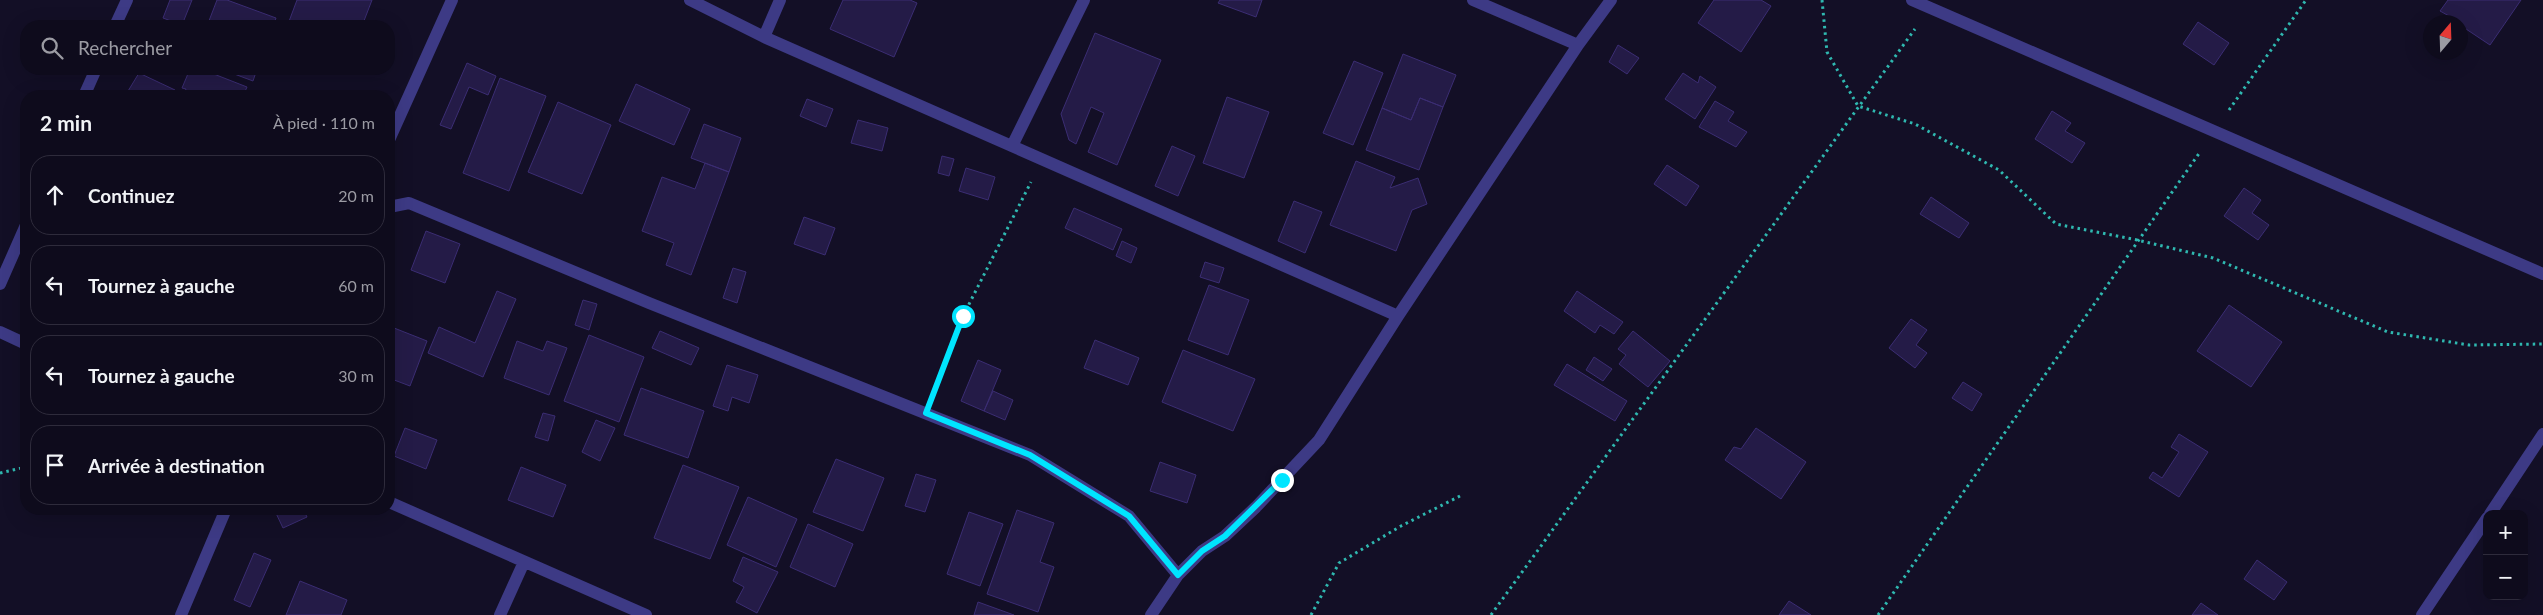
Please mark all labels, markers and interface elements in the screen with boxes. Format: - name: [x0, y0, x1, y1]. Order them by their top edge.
- north arrow: [2423, 15, 2468, 60]
- search box: [20, 20, 395, 75]
- icon: search: [38, 34, 66, 62]
- text: Rechercher: [78, 36, 172, 59]
- text: 2 min: [40, 110, 92, 135]
- text: À pied · 110 m: [273, 113, 375, 132]
- icon: ahead: [41, 181, 69, 209]
- text: Continuez: [88, 184, 174, 207]
- text: 20 m: [338, 186, 374, 205]
- icon: left: [41, 271, 69, 299]
- text: Tournez à gauche: [88, 274, 235, 297]
- text: 60 m: [338, 276, 374, 295]
- route start: [952, 305, 975, 328]
- icon: left: [41, 361, 69, 389]
- text: Tournez à gauche: [88, 364, 235, 387]
- text: 30 m: [338, 366, 374, 385]
- icon: arrive: [41, 451, 69, 479]
- text: Arrivée à destination: [88, 454, 265, 477]
- route end: [1271, 469, 1294, 492]
- map controls: [2483, 510, 2528, 600]
- button: +: [2483, 510, 2528, 555]
- button: −: [2483, 555, 2528, 600]

